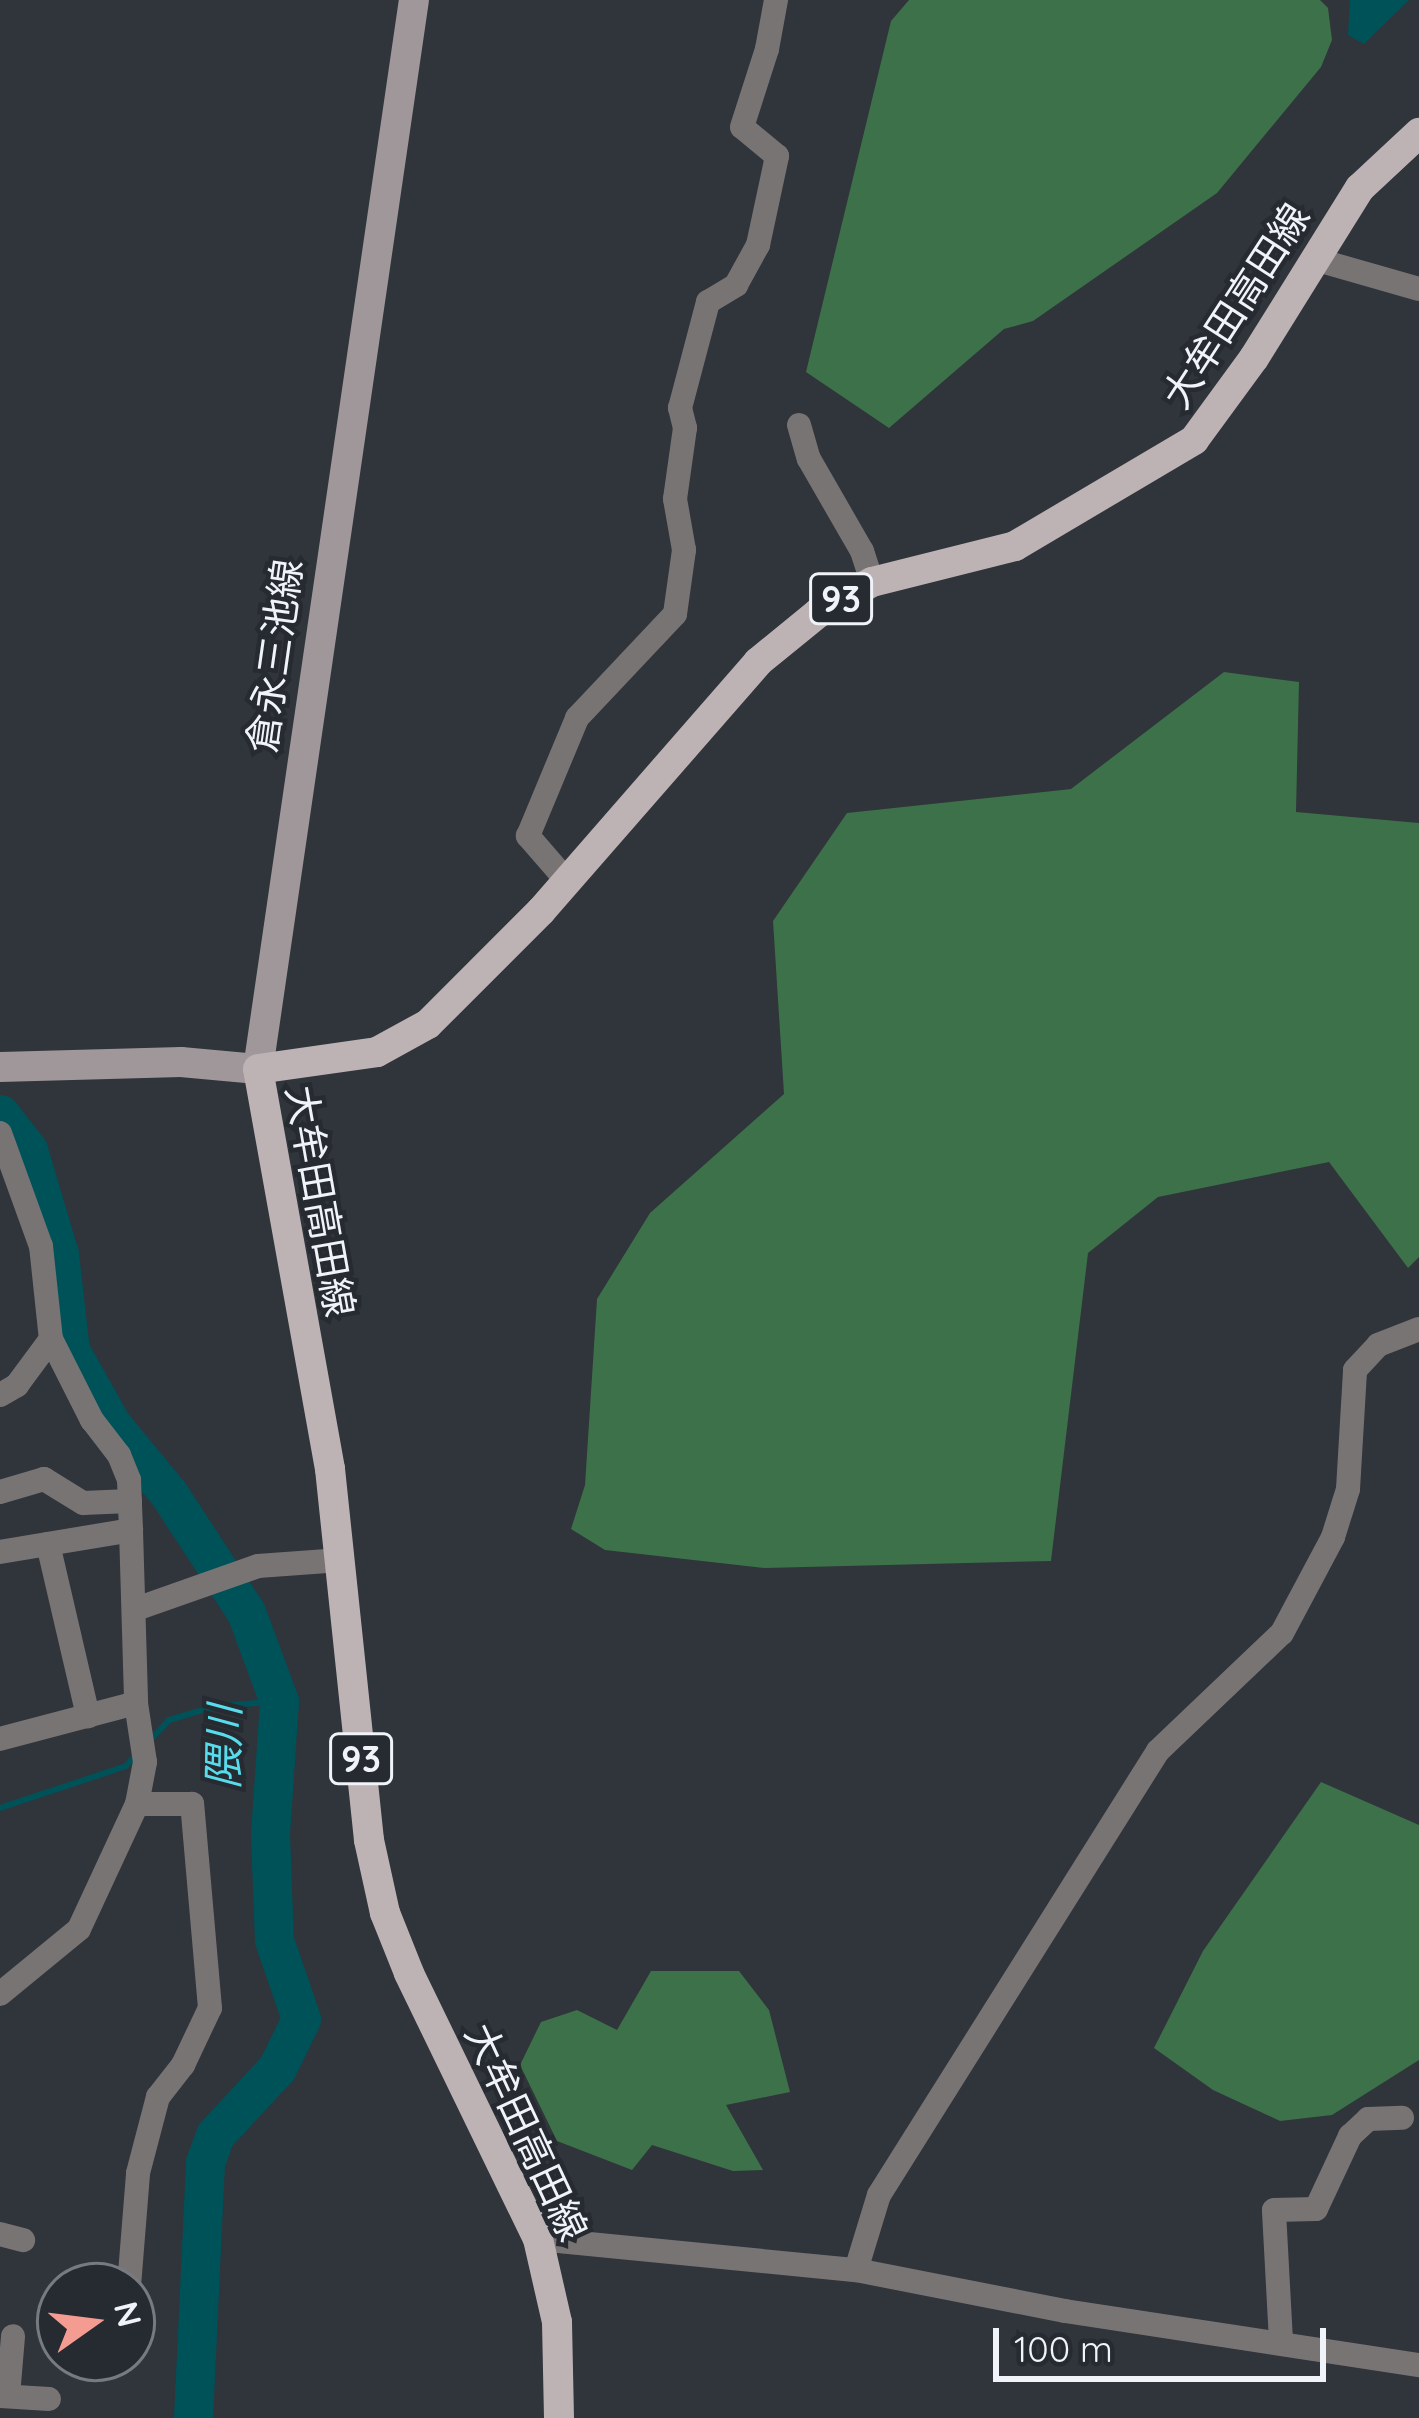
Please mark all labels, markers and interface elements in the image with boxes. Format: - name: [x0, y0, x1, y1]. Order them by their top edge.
- street label: 大牟田高田線: [1153, 195, 1319, 417]
- street label: 倉永三池線: [238, 556, 312, 756]
- road number: 93: [808, 569, 874, 629]
- street label: 大牟田高田線: [277, 1082, 363, 1320]
- water label: 隈川: [198, 1705, 250, 1789]
- road number: 93: [328, 1729, 394, 1789]
- street label: 大牟田高田線: [455, 2016, 597, 2248]
- north arrow: [36, 2262, 156, 2382]
- text: N: [106, 2297, 151, 2331]
- scale bar: [999, 2304, 1332, 2378]
- text: 100 m: [1014, 2326, 1113, 2371]

